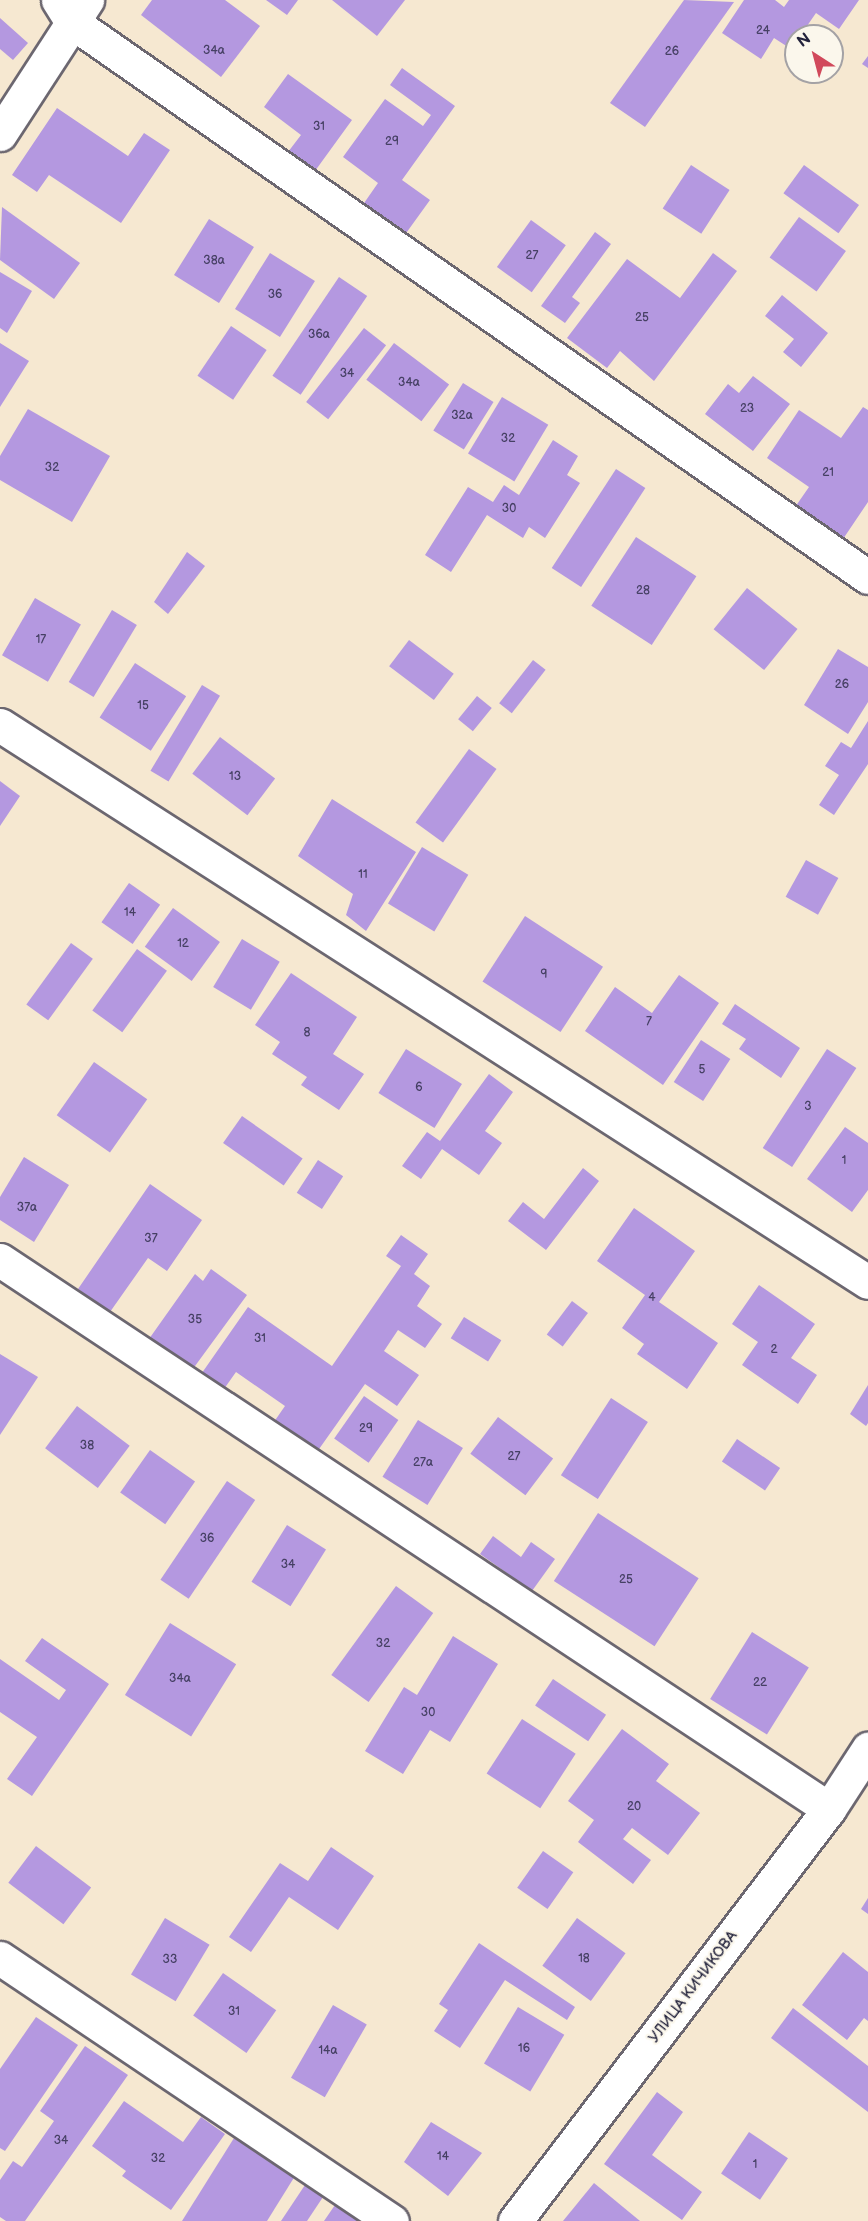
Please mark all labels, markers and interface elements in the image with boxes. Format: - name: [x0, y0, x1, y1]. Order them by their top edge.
- house number: 24: [756, 24, 770, 38]
- north arrow: [784, 24, 844, 84]
- text: N: [794, 29, 815, 52]
- house number: 34а: [203, 44, 225, 58]
- house number: 26: [665, 45, 679, 59]
- house number: 31: [313, 120, 325, 134]
- house number: 29: [385, 135, 399, 149]
- house number: 27: [526, 249, 538, 263]
- house number: 38а: [203, 254, 225, 268]
- house number: 36: [268, 288, 282, 302]
- house number: 25: [635, 311, 649, 325]
- house number: 36а: [308, 328, 330, 342]
- house number: 34: [340, 367, 354, 381]
- house number: 34а: [398, 376, 420, 390]
- house number: 23: [740, 402, 754, 416]
- house number: 32а: [451, 409, 473, 423]
- house number: 32: [501, 432, 515, 446]
- house number: 32: [45, 461, 59, 475]
- house number: 21: [822, 466, 834, 480]
- house number: 30: [502, 502, 516, 516]
- house number: 28: [636, 584, 650, 598]
- house number: 17: [36, 633, 46, 647]
- house number: 26: [835, 678, 849, 692]
- house number: 15: [137, 699, 149, 713]
- house number: 13: [229, 770, 241, 784]
- house number: 11: [358, 868, 368, 882]
- house number: 14: [124, 906, 136, 920]
- house number: 12: [177, 937, 189, 951]
- house number: 9: [541, 968, 547, 982]
- house number: 7: [646, 1015, 652, 1029]
- house number: 8: [304, 1026, 310, 1040]
- house number: 5: [699, 1063, 705, 1077]
- house number: 6: [415, 1081, 423, 1095]
- house number: 3: [804, 1100, 812, 1114]
- house number: 1: [842, 1154, 846, 1168]
- house number: 37а: [17, 1201, 37, 1215]
- house number: 37: [144, 1232, 158, 1246]
- house number: 4: [648, 1291, 656, 1305]
- house number: 35: [188, 1313, 202, 1327]
- house number: 31: [254, 1332, 266, 1346]
- house number: 2: [770, 1343, 778, 1357]
- house number: 29: [359, 1422, 373, 1436]
- house number: 38: [80, 1439, 94, 1453]
- house number: 27: [508, 1450, 520, 1464]
- house number: 27а: [413, 1456, 433, 1470]
- house number: 36: [200, 1532, 214, 1546]
- house number: 34: [281, 1558, 295, 1572]
- house number: 25: [619, 1573, 633, 1587]
- house number: 32: [376, 1637, 390, 1651]
- house number: 34а: [169, 1672, 191, 1686]
- house number: 22: [753, 1676, 767, 1690]
- house number: 30: [421, 1706, 435, 1720]
- house number: 20: [627, 1800, 641, 1814]
- street label: УЛИЦА КИЧИКОВА: [645, 1927, 741, 2047]
- house number: 18: [578, 1952, 590, 1966]
- house number: 33: [163, 1953, 177, 1967]
- house number: 31: [228, 2005, 240, 2019]
- house number: 16: [518, 2042, 530, 2056]
- house number: 14а: [318, 2044, 338, 2058]
- house number: 34: [54, 2134, 68, 2148]
- house number: 14: [437, 2150, 449, 2164]
- house number: 32: [151, 2152, 165, 2166]
- house number: 1: [753, 2158, 757, 2172]

